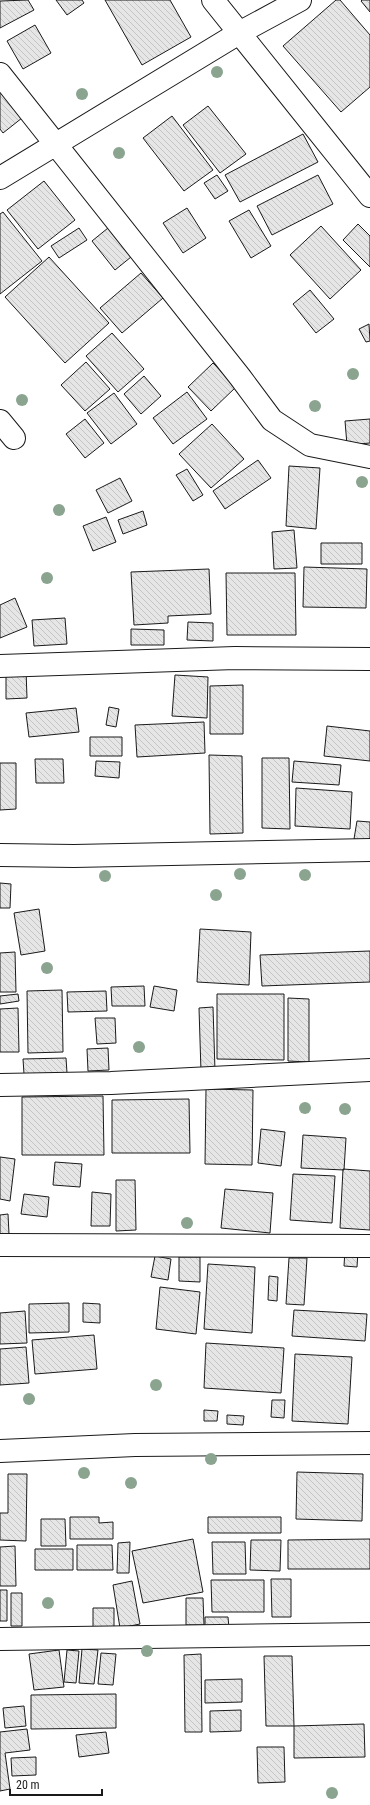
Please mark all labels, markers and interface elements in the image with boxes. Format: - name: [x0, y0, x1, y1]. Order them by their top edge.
- scale bar: [10, 1771, 102, 1797]
- text: 20 m: [16, 1778, 40, 1792]

